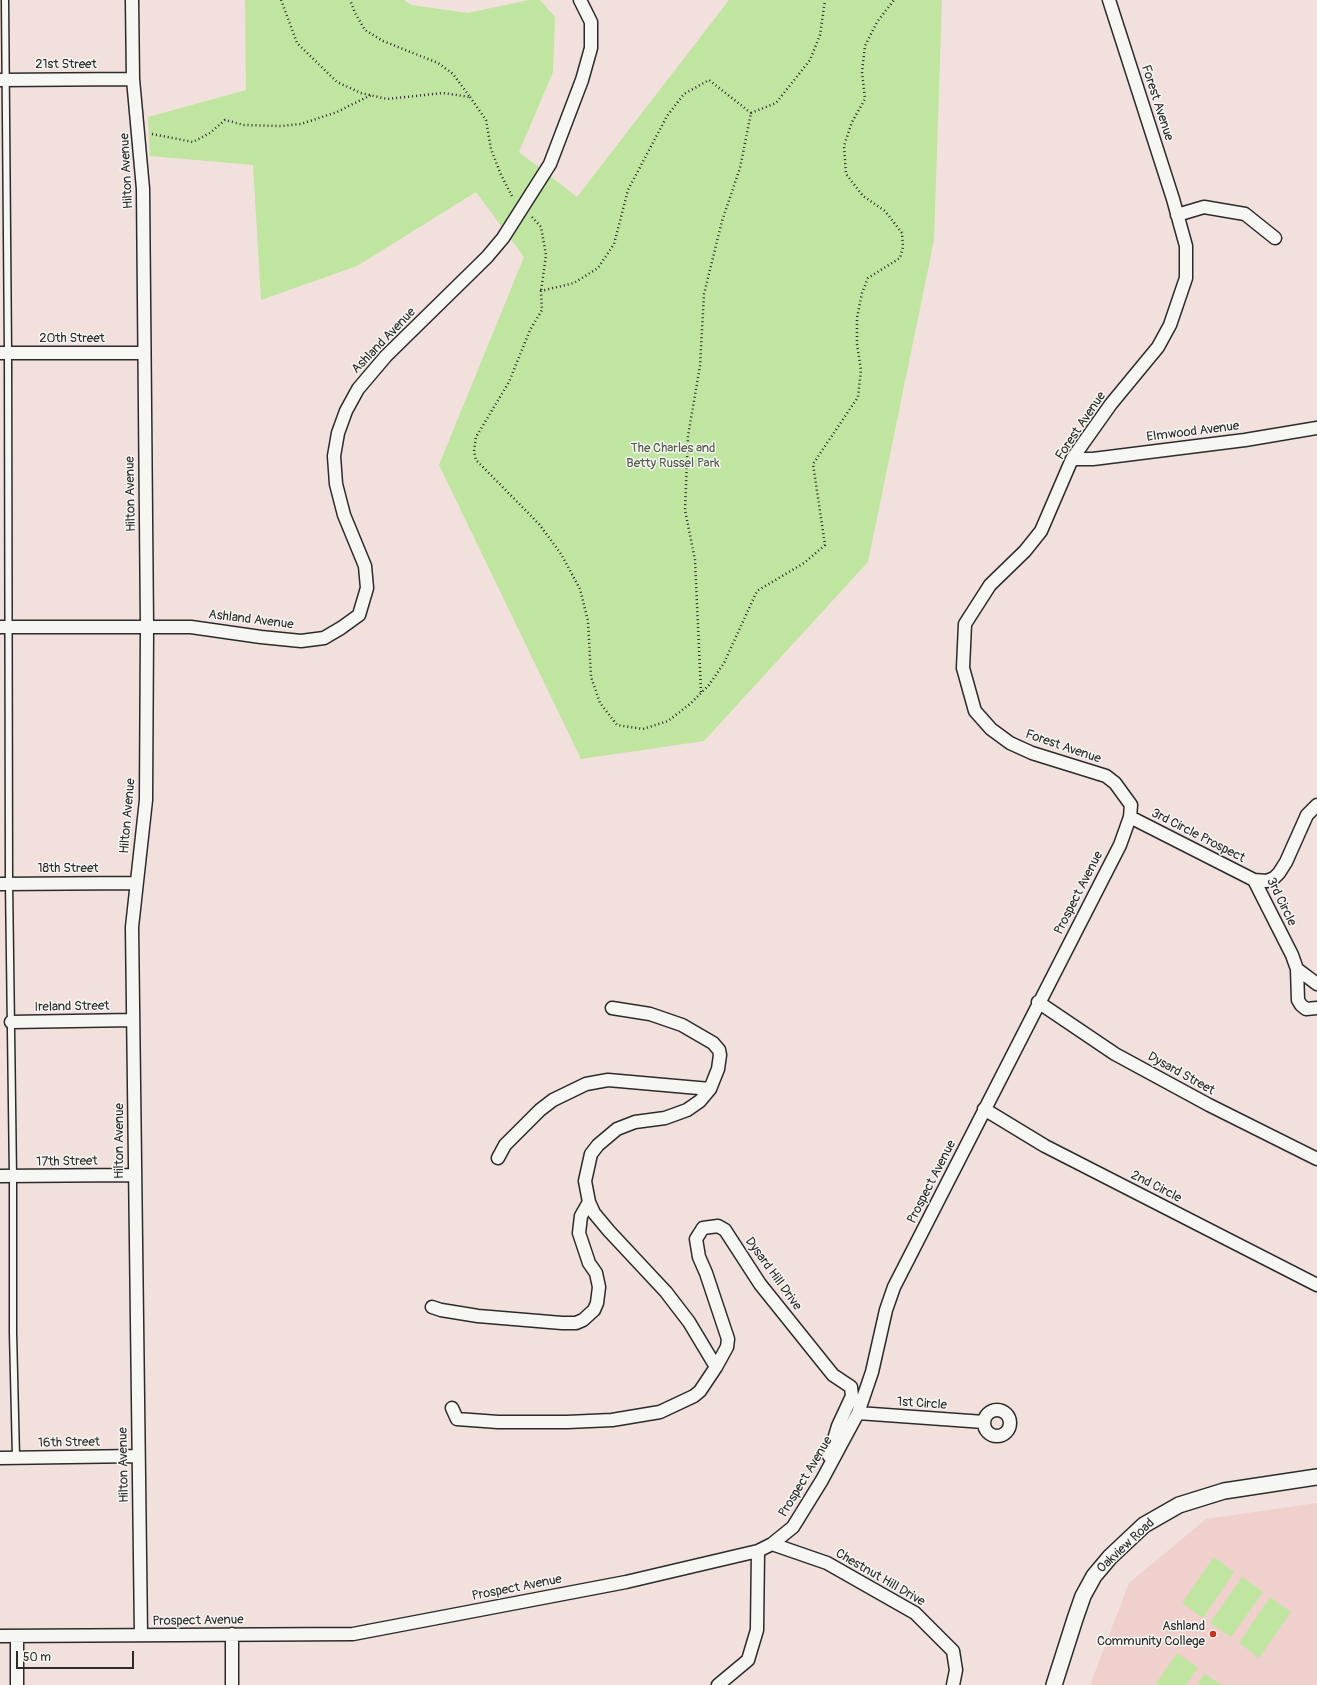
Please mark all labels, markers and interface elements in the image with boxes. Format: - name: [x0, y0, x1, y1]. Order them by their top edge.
- street label: 21st Street: [35, 57, 97, 73]
- street label: Forest Avenue: [1137, 63, 1177, 143]
- street label: Hilton Avenue: [117, 133, 137, 209]
- street label: Ashland Avenue: [349, 305, 419, 377]
- street label: 20th Street: [39, 331, 105, 347]
- street label: Forest Avenue: [1053, 389, 1109, 463]
- street label: Elmwood Avenue: [1146, 419, 1240, 445]
- park label: The Charles and Betty Russel Park: [626, 441, 720, 472]
- street label: Hilton Avenue: [123, 456, 139, 532]
- street label: Ashland Avenue: [208, 607, 294, 633]
- street label: Forest Avenue: [1023, 727, 1103, 767]
- street label: Hilton Avenue: [117, 778, 139, 854]
- street label: 3rd Circle Prospect: [1148, 806, 1248, 866]
- street label: Prospect Avenue: [1051, 849, 1107, 937]
- street label: 18th Street: [37, 861, 99, 877]
- street label: 3rd Circle: [1263, 875, 1299, 929]
- street label: Ireland Street: [34, 999, 110, 1015]
- street label: Dysard Street: [1145, 1049, 1217, 1099]
- street label: Hilton Avenue: [112, 1103, 128, 1179]
- street label: Prospect Avenue: [904, 1138, 960, 1226]
- street label: 17th Street: [36, 1154, 98, 1170]
- street label: 2nd Circle: [1128, 1168, 1184, 1206]
- street label: Dysard Hill Drive: [741, 1234, 805, 1314]
- street label: 1st Circle: [896, 1394, 948, 1414]
- street label: Hilton Avenue: [116, 1427, 132, 1503]
- street label: Prospect Avenue: [776, 1434, 836, 1520]
- street label: 16th Street: [38, 1435, 100, 1451]
- street label: Oakview Road: [1094, 1515, 1158, 1577]
- street label: Chestnut Hill Drive: [832, 1546, 928, 1610]
- street label: Prospect Avenue: [471, 1572, 563, 1604]
- street label: Prospect Avenue: [152, 1612, 244, 1630]
- place label: Ashland Community College: [1097, 1619, 1205, 1650]
- marker: Ashland Community College: [1208, 1629, 1218, 1639]
- scale bar: [18, 1643, 136, 1669]
- text: 50 m: [23, 1650, 51, 1665]

